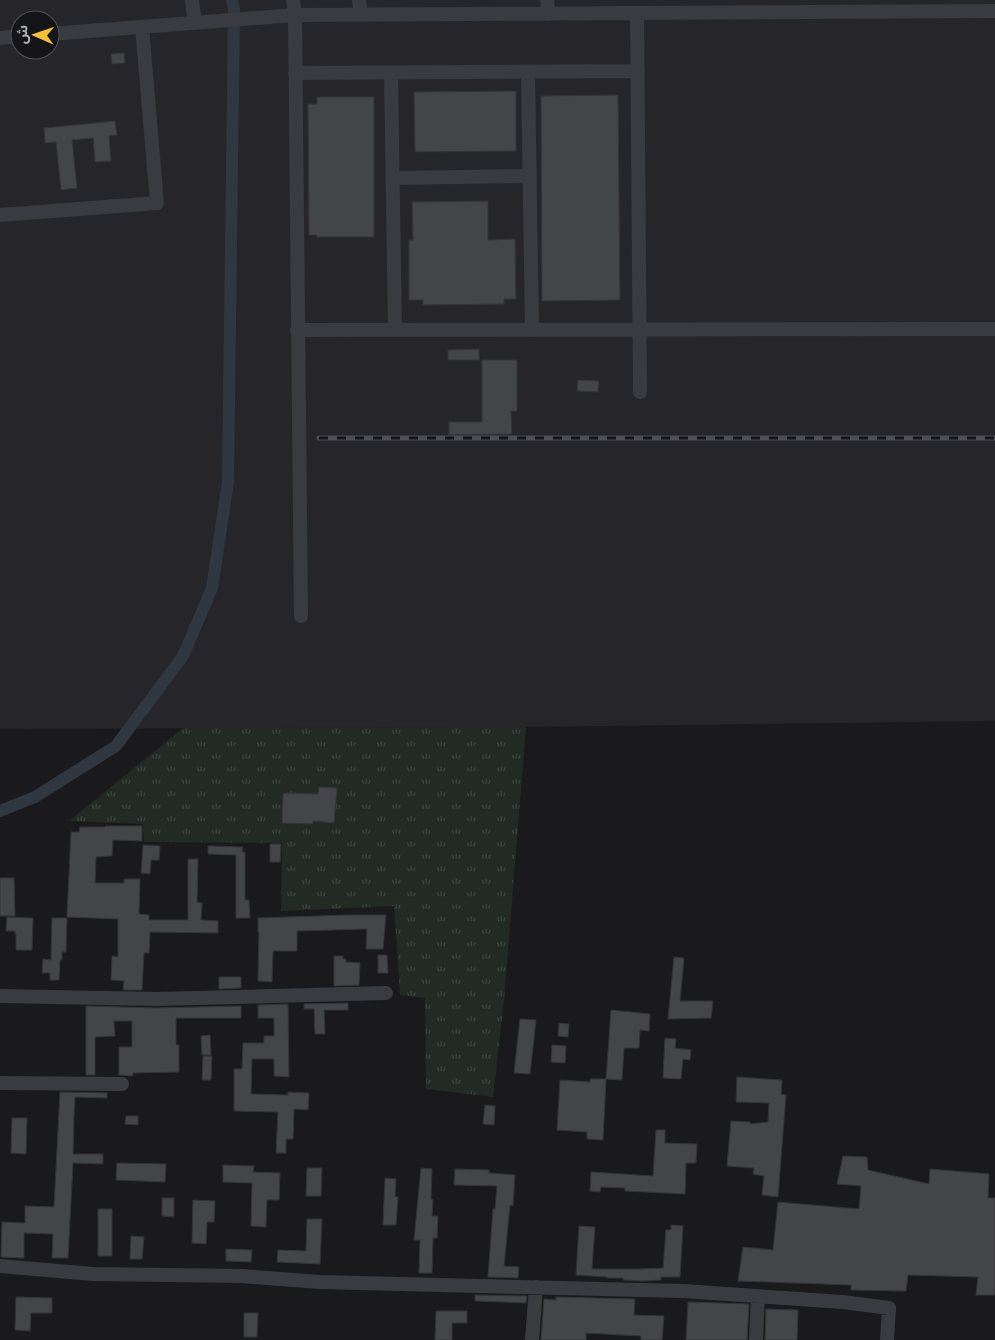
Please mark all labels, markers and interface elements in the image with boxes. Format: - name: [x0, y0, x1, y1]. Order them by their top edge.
- north arrow: [10, 10, 60, 60]
- text: ش: [12, 25, 32, 44]

